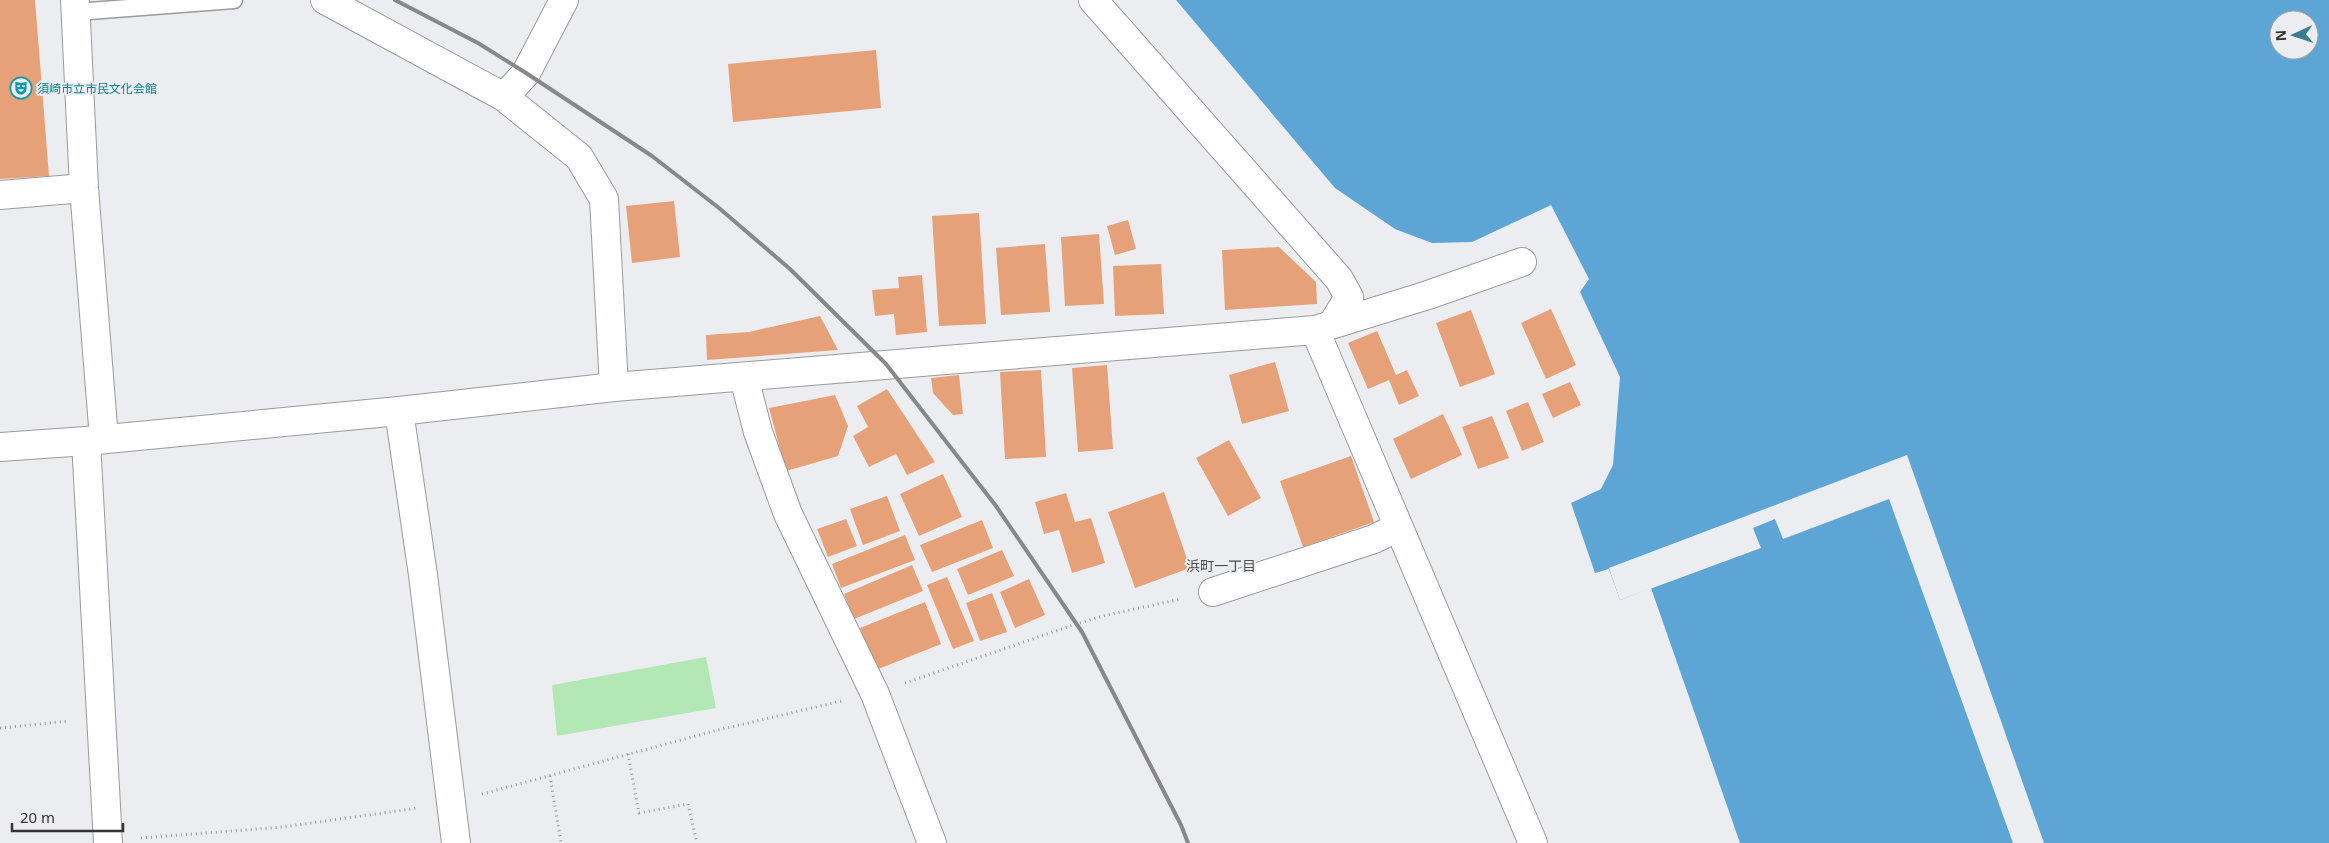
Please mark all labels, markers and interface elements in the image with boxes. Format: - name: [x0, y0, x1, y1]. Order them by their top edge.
- north arrow: [2269, 10, 2319, 60]
- text: N: [2271, 30, 2290, 42]
- theatre icon: 須崎市立市民文化会館: [9, 76, 33, 100]
- place label: 須崎市立市民文化会館: [37, 80, 157, 97]
- district label: 浜町一丁目: [1186, 556, 1256, 575]
- scale bar: [12, 800, 124, 832]
- text: 20 m: [20, 807, 55, 827]

